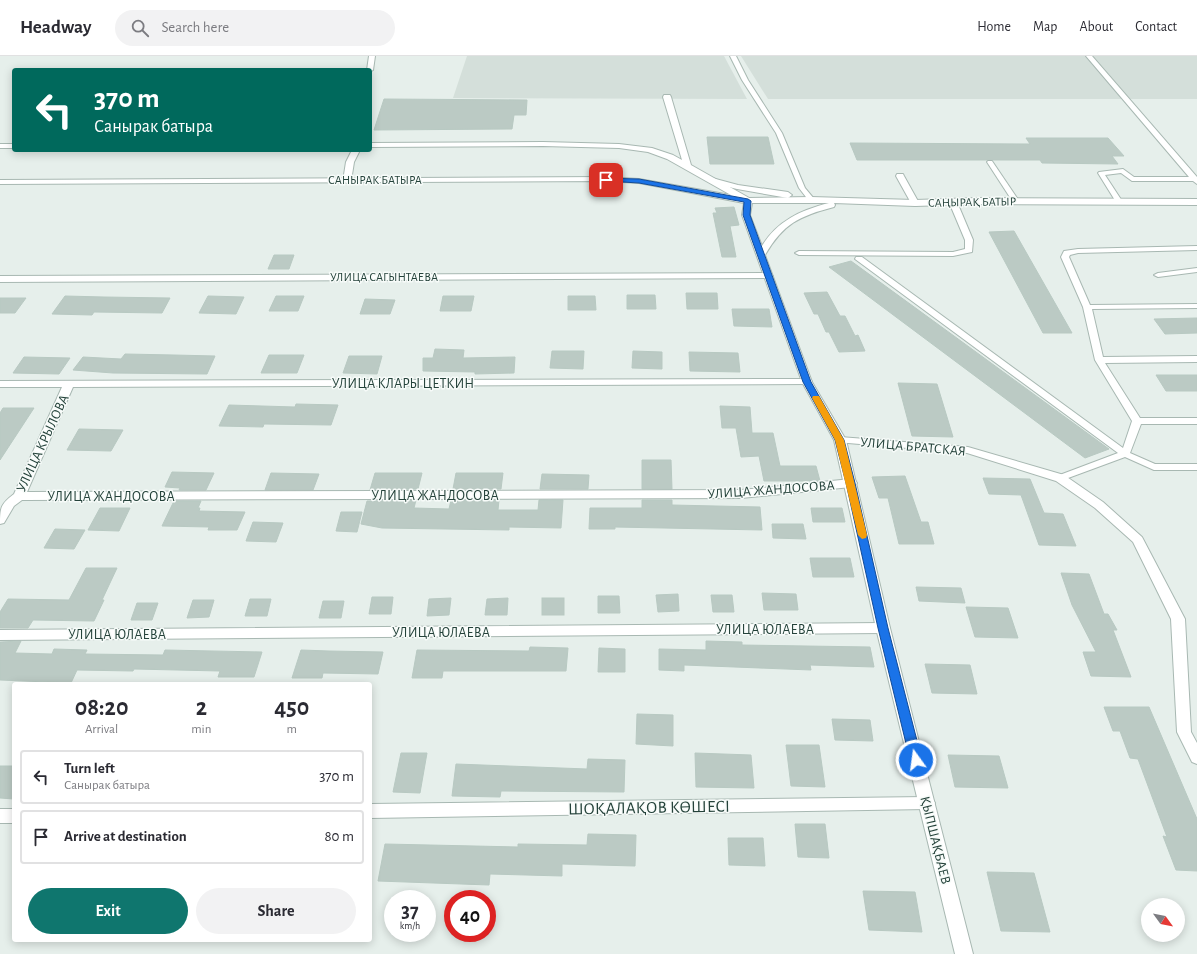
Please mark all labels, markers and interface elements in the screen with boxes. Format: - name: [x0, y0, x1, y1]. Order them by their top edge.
- search box: [115, 10, 395, 46]
- icon: search: [129, 17, 151, 39]
- text: Headway: [20, 18, 91, 37]
- text: Search here: [161, 20, 229, 35]
- text: Home: [977, 20, 1011, 34]
- text: Map: [1033, 20, 1057, 34]
- text: About: [1079, 20, 1113, 34]
- text: Contact: [1135, 20, 1177, 34]
- icon: left: [28, 84, 80, 136]
- text: 370 m: [94, 85, 160, 113]
- text: Санырак батыра: [94, 118, 213, 136]
- pin: [589, 163, 623, 197]
- icon: arrive: [595, 169, 617, 191]
- street label: САНЫРАК БАТЫРА: [328, 174, 422, 186]
- street label: САҢЫРАҚ БАТЫР: [928, 195, 1016, 209]
- street label: УЛИЦА САГЫНТАЕВА: [330, 271, 438, 283]
- street label: УЛИЦА КЛАРЫ ЦЕТКИН: [332, 377, 474, 391]
- street label: УЛИЦА КРЫЛОВА: [14, 393, 72, 494]
- street label: УЛИЦА БРАТСКАЯ: [859, 435, 966, 459]
- street label: УЛИЦА ЖАНДОСОВА: [707, 479, 835, 501]
- street label: УЛИЦА ЖАНДОСОВА: [371, 489, 499, 503]
- street label: УЛИЦА ЖАНДОСОВА: [47, 490, 175, 504]
- street label: УЛИЦА ЮЛАЕВА: [716, 623, 814, 637]
- street label: УЛИЦА ЮЛАЕВА: [392, 626, 490, 640]
- street label: УЛИЦА ЮЛАЕВА: [68, 628, 166, 642]
- text: 08:20: [75, 696, 128, 720]
- text: 2: [196, 696, 207, 720]
- text: 450: [274, 696, 309, 720]
- text: Arrival: [85, 723, 118, 736]
- text: min: [191, 723, 211, 736]
- text: m: [287, 723, 297, 736]
- position arrow: [895, 739, 937, 781]
- text: Turn left: [64, 761, 115, 776]
- icon: left: [30, 766, 52, 788]
- text: 370 m: [319, 769, 354, 784]
- text: Санырак батыра: [64, 779, 150, 792]
- street label: ҚЫПШАҚБАЕВ: [917, 795, 953, 886]
- street label: ШОҚАЛАҚОВ КӨШЕСІ: [568, 798, 730, 817]
- icon: arrive: [30, 826, 52, 848]
- text: Arrive at destination: [64, 829, 187, 844]
- text: 80 m: [324, 829, 354, 844]
- button: Exit: [28, 888, 188, 934]
- button: Share: [196, 888, 356, 934]
- speed limit sign: 40: [444, 890, 496, 942]
- north arrow: [1141, 898, 1185, 942]
- map controls: [1141, 898, 1185, 942]
- text: 37: [401, 901, 419, 921]
- text: km/h: [400, 921, 420, 931]

